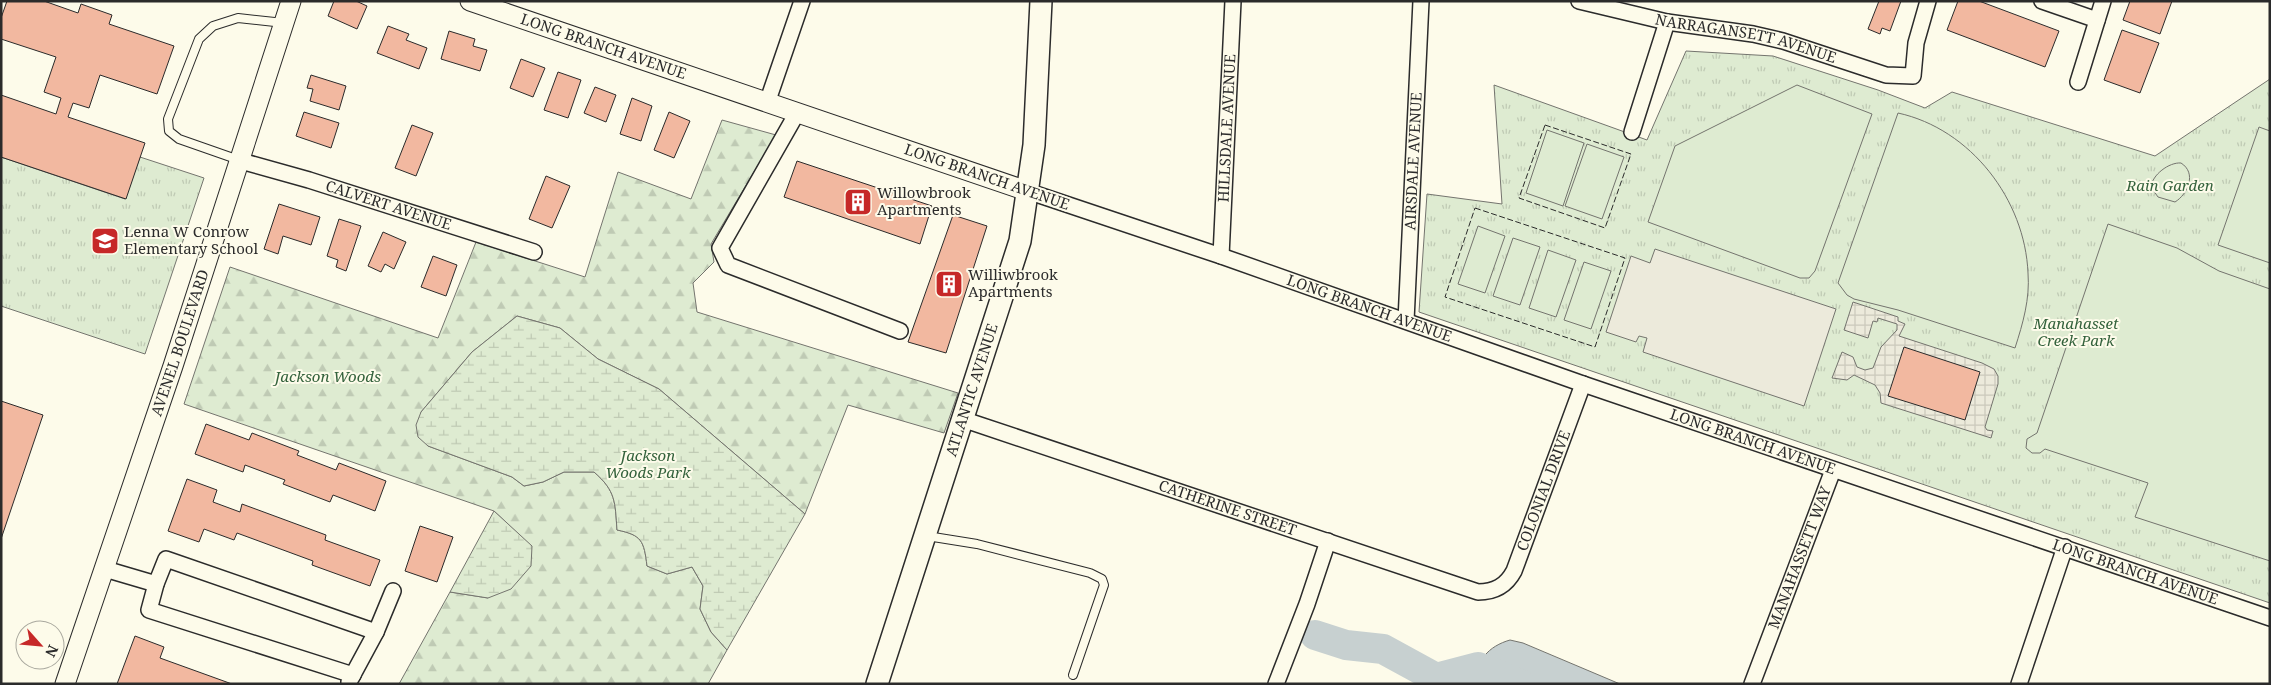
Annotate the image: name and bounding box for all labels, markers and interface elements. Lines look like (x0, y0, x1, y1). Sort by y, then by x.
street label: LONG BRANCH AVENUE (518, 8, 689, 83)
street label: NARRAGANSETT AVENUE (1653, 9, 1839, 67)
street label: HILLSDALE AVENUE (1213, 53, 1239, 203)
street label: AIRSDALE AVENUE (1399, 92, 1426, 231)
street label: LONG BRANCH AVENUE (902, 138, 1073, 214)
street label: CALVERT AVENUE (323, 175, 454, 234)
park label: Rain Garden (2125, 175, 2214, 195)
place label: Willowbrook Apartments (877, 182, 971, 219)
building icon: Willowbrook Apartments (843, 187, 873, 217)
place label: Lenna W Conrow Elementary School (124, 221, 258, 258)
school or university icon: Lenna W Conrow Elementary School (90, 226, 120, 256)
place label: Williwbrook Apartments (968, 264, 1058, 301)
street label: AVENEL BOULEVARD (146, 267, 213, 419)
building icon: Williwbrook Apartments (934, 269, 964, 299)
street label: LONG BRANCH AVENUE (1284, 269, 1455, 346)
park label: Manahasset Creek Park (2033, 313, 2119, 350)
street label: ATLANTIC AVENUE (940, 321, 1002, 459)
park label: Jackson Woods (272, 366, 381, 386)
street label: LONG BRANCH AVENUE (1668, 403, 1839, 478)
street label: COLONIAL DRIVE (1511, 427, 1574, 554)
park label: Jackson Woods Park (605, 445, 691, 482)
street label: CATHERINE STREET (1156, 475, 1299, 539)
street label: MANAHASSETT WAY (1763, 483, 1835, 631)
street label: LONG BRANCH AVENUE (2050, 534, 2221, 609)
north arrow (15, 620, 65, 670)
text: N (41, 642, 63, 660)

